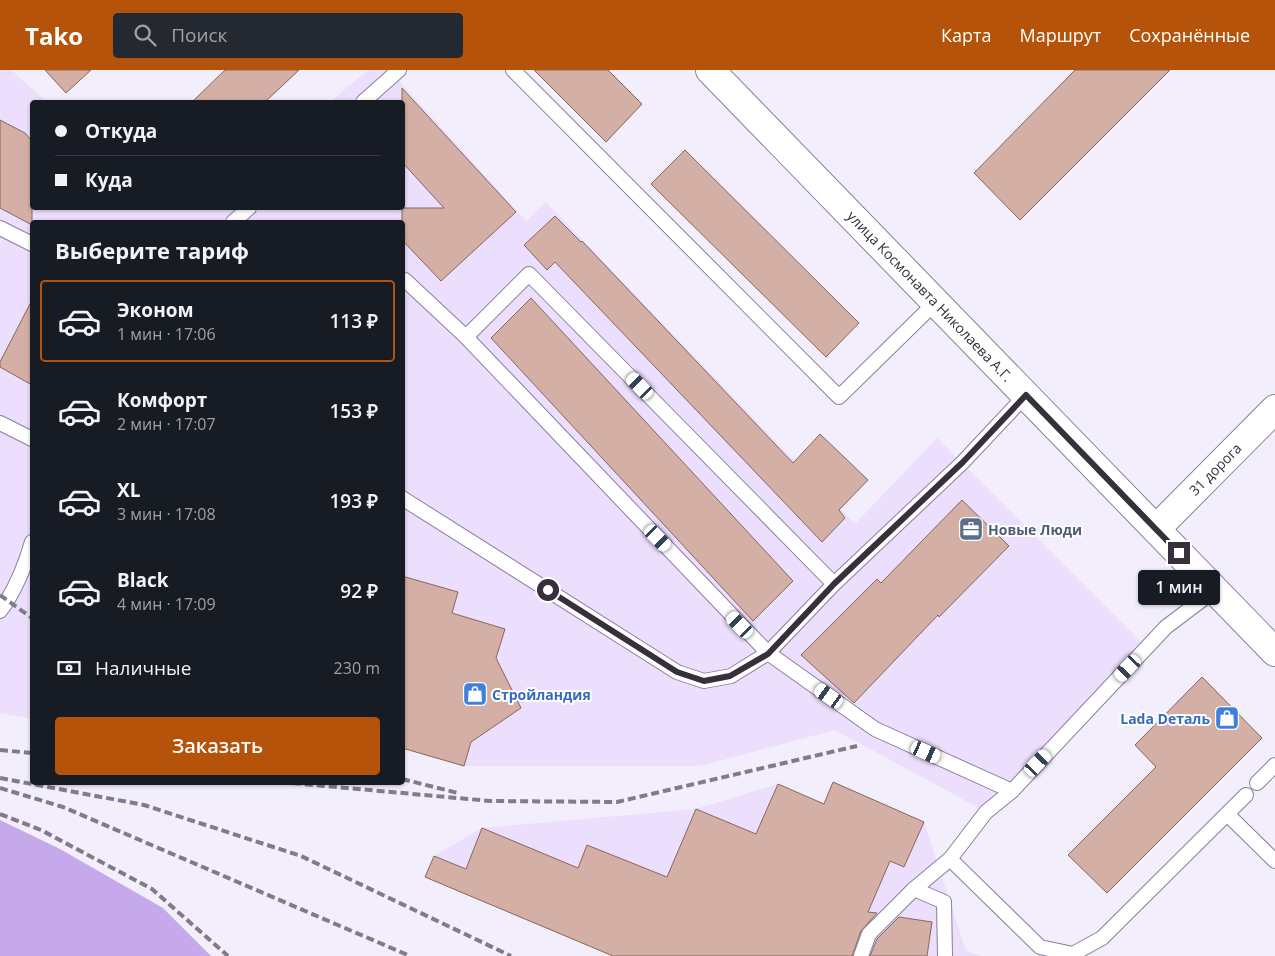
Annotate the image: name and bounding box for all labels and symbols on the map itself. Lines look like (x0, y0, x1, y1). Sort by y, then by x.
street label: улица Космонавта Николаева А.Г. (843, 206, 1017, 386)
car (624, 370, 655, 402)
street label: 31 дорога (1185, 439, 1245, 499)
office icon: Новые Люди (958, 516, 984, 542)
place label: Новые Люди (988, 520, 1082, 539)
car (642, 522, 673, 554)
route end (1168, 542, 1190, 564)
callout: 1 мин (1138, 570, 1220, 606)
route start (537, 579, 559, 601)
car (724, 609, 755, 641)
car (1112, 652, 1143, 684)
shop icon: Стройландия (462, 681, 488, 707)
car (812, 681, 845, 711)
place label: Стройландия (492, 685, 591, 704)
shop icon: Lada Dеталь (1214, 705, 1240, 731)
place label: Lada Dеталь (1120, 709, 1210, 728)
car (909, 739, 942, 765)
car (1022, 747, 1053, 779)

